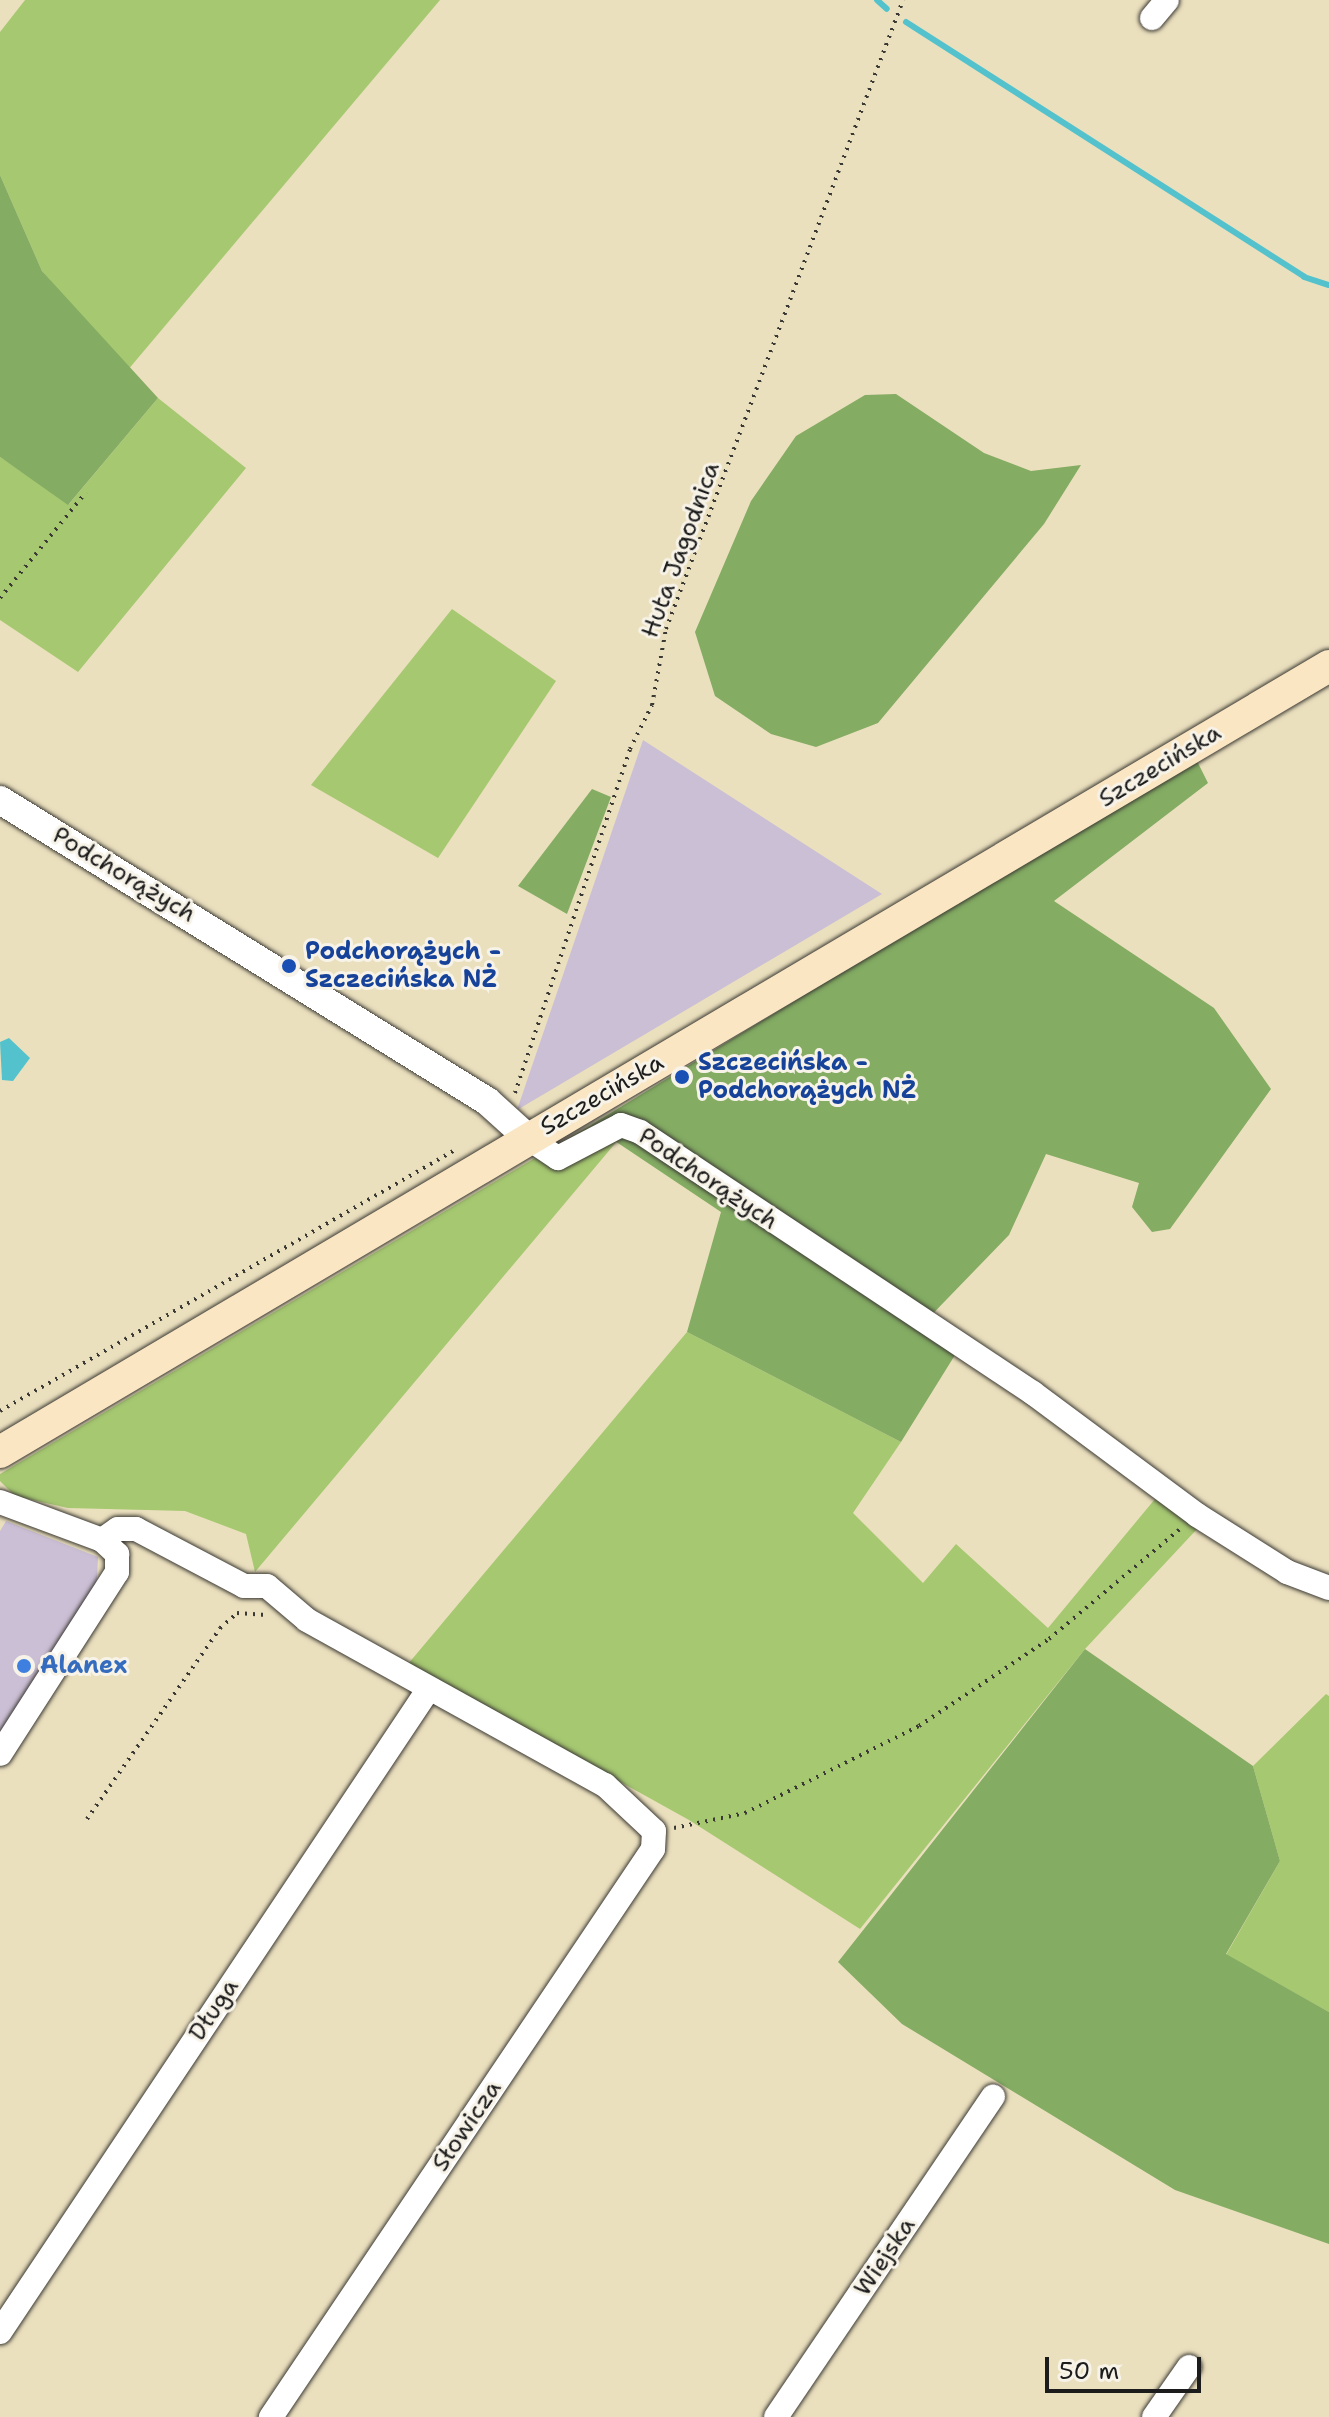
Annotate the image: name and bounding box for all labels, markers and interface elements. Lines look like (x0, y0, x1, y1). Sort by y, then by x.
street label: Huta Jagodnica (636, 458, 726, 642)
street label: Szczecińska (1094, 718, 1226, 814)
street label: Podchorążych (47, 821, 201, 929)
place label: Podchorążych - Szczecińska NŻ (305, 938, 501, 994)
marker: Podchorążych - Szczecińska NŻ (280, 957, 298, 975)
street label: Szczecińska (535, 1048, 669, 1142)
place label: Szczecińska - Podchorążych NŻ (698, 1049, 916, 1105)
marker: Szczecińska - Podchorążych NŻ (673, 1068, 691, 1086)
street label: Podchorążych (633, 1122, 783, 1236)
place label: Alanex (40, 1652, 127, 1680)
marker: Alanex (15, 1657, 33, 1675)
street label: Długa (183, 1974, 245, 2046)
street label: Słowicza (426, 2075, 508, 2177)
street label: Wiejska (848, 2212, 922, 2302)
scale bar (1049, 2341, 1205, 2391)
text: 50 m (1059, 2355, 1119, 2387)

